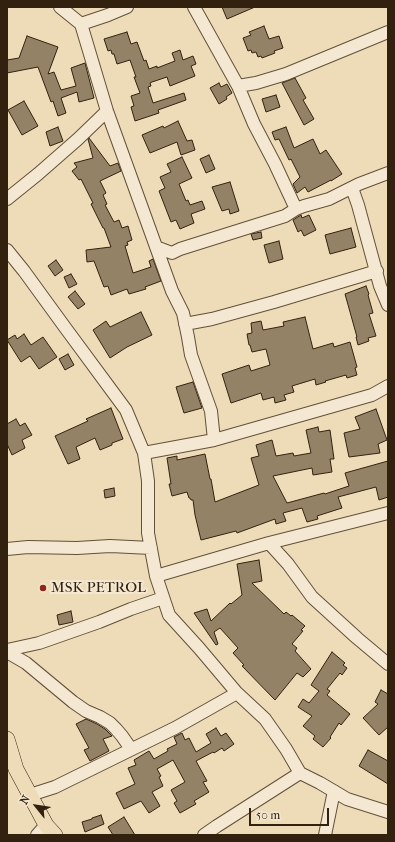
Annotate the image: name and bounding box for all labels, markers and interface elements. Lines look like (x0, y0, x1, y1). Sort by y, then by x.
place label: MSK PETROL (51, 579, 146, 597)
marker: MSK PETROL (38, 583, 48, 593)
north arrow (16, 786, 56, 826)
text: N (17, 793, 33, 807)
scale bar (251, 800, 331, 826)
text: 50 m (256, 808, 280, 822)

